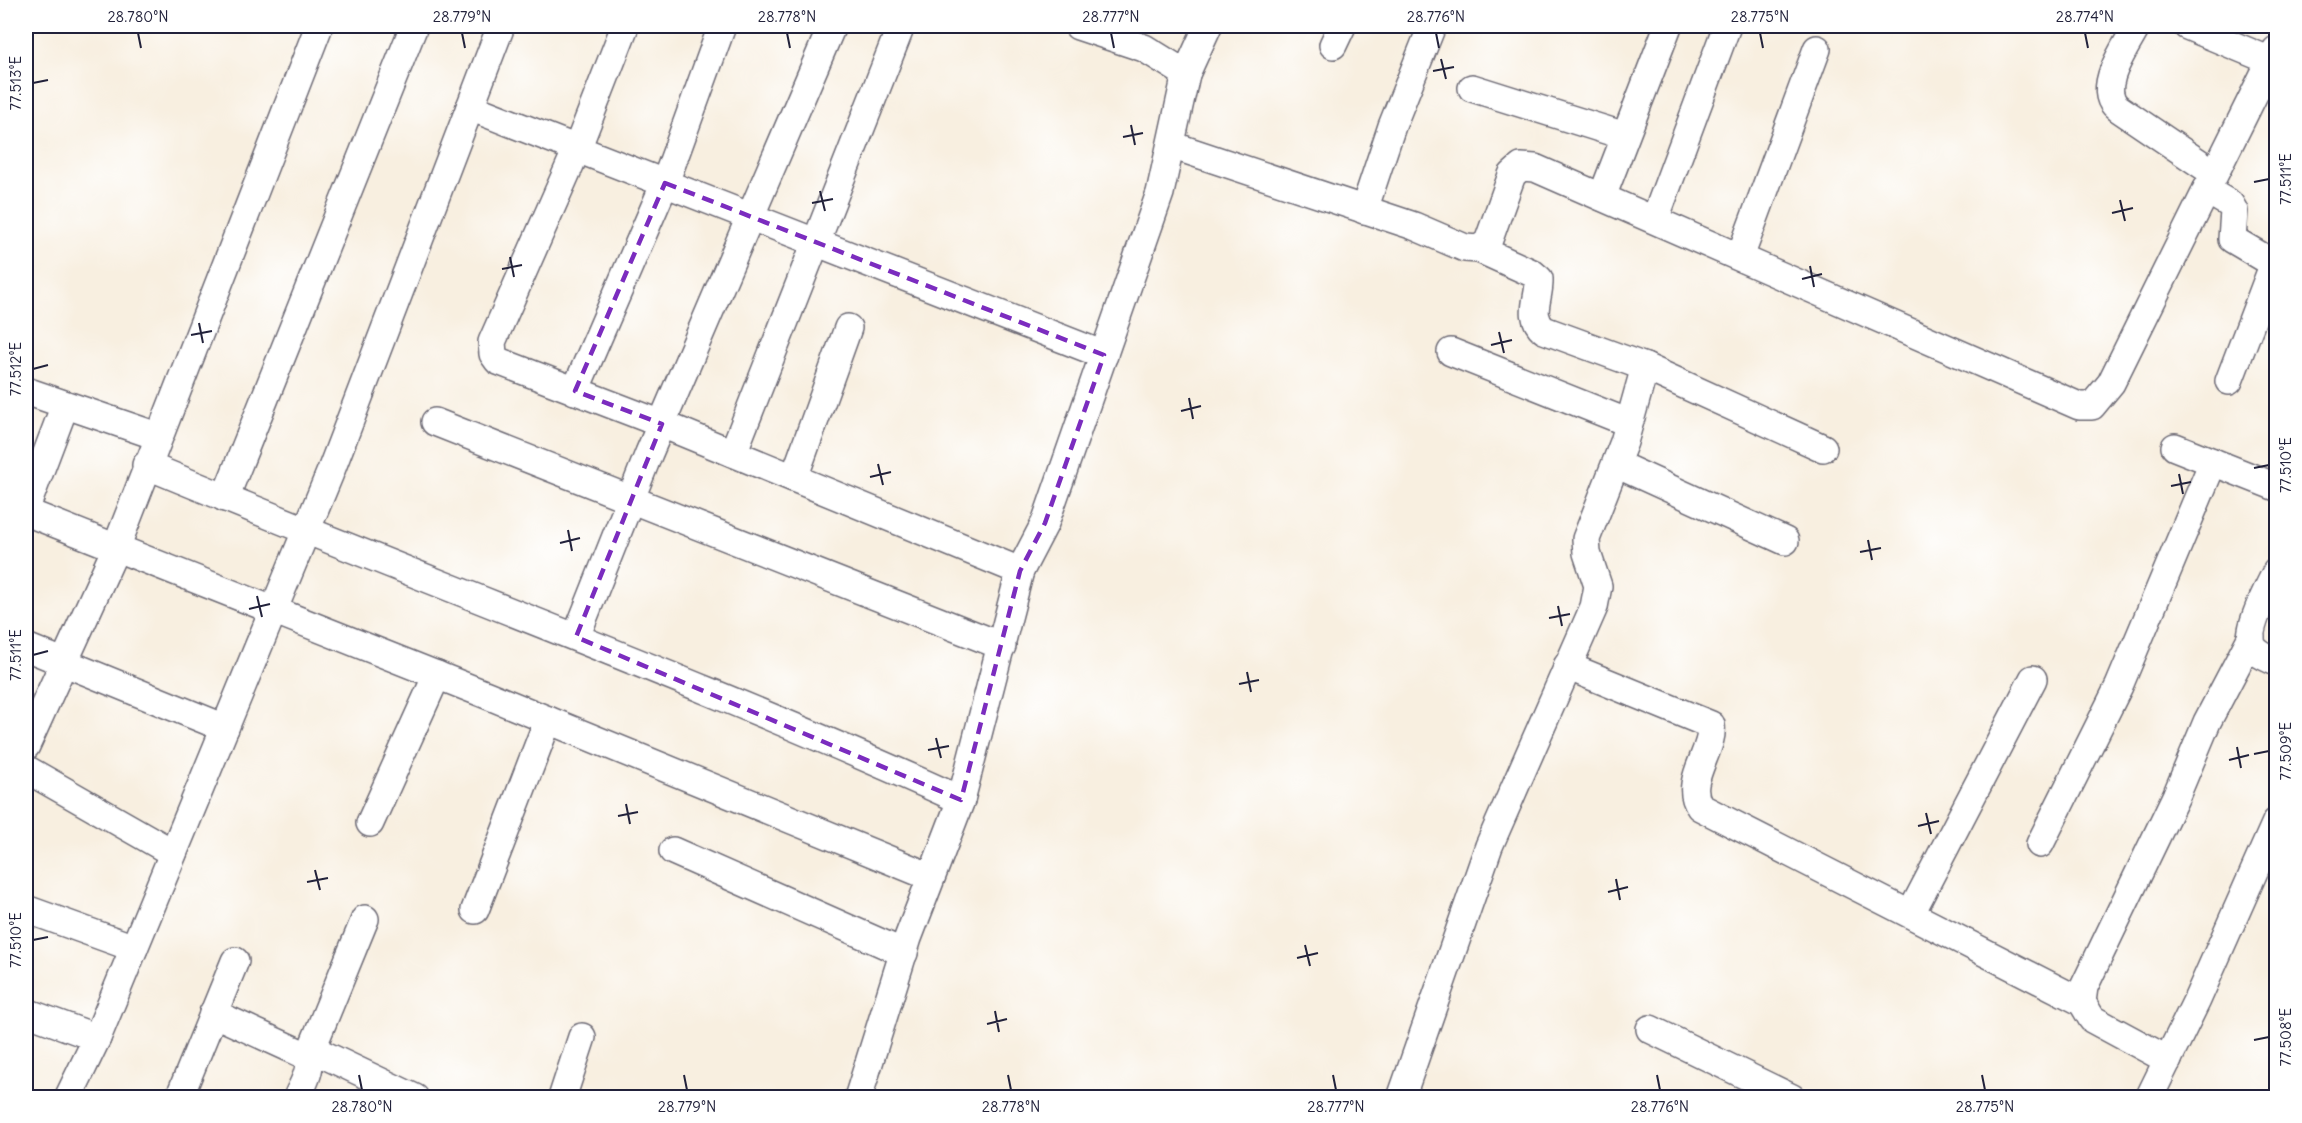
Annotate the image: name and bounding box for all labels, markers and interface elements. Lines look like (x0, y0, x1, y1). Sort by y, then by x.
text: 28.780°N (107, 7, 169, 26)
text: 28.779°N (433, 7, 491, 26)
text: 28.778°N (758, 7, 816, 26)
text: 28.777°N (1082, 7, 1140, 26)
text: 28.776°N (1407, 7, 1465, 26)
text: 28.775°N (1731, 7, 1789, 26)
text: 28.774°N (2056, 7, 2114, 26)
text: 77.513°E (6, 55, 25, 110)
text: 77.511°E (2276, 153, 2295, 205)
text: 77.512°E (6, 342, 25, 396)
text: 77.510°E (2276, 437, 2295, 493)
text: 77.511°E (6, 629, 25, 681)
text: 77.509°E (2276, 721, 2295, 780)
text: 77.510°E (6, 912, 25, 968)
text: 77.508°E (2276, 1007, 2295, 1066)
text: 28.780°N (331, 1097, 393, 1116)
text: 28.779°N (658, 1097, 716, 1116)
text: 28.778°N (982, 1097, 1040, 1116)
text: 28.777°N (1307, 1097, 1365, 1116)
text: 28.776°N (1631, 1097, 1689, 1116)
text: 28.775°N (1956, 1097, 2014, 1116)

